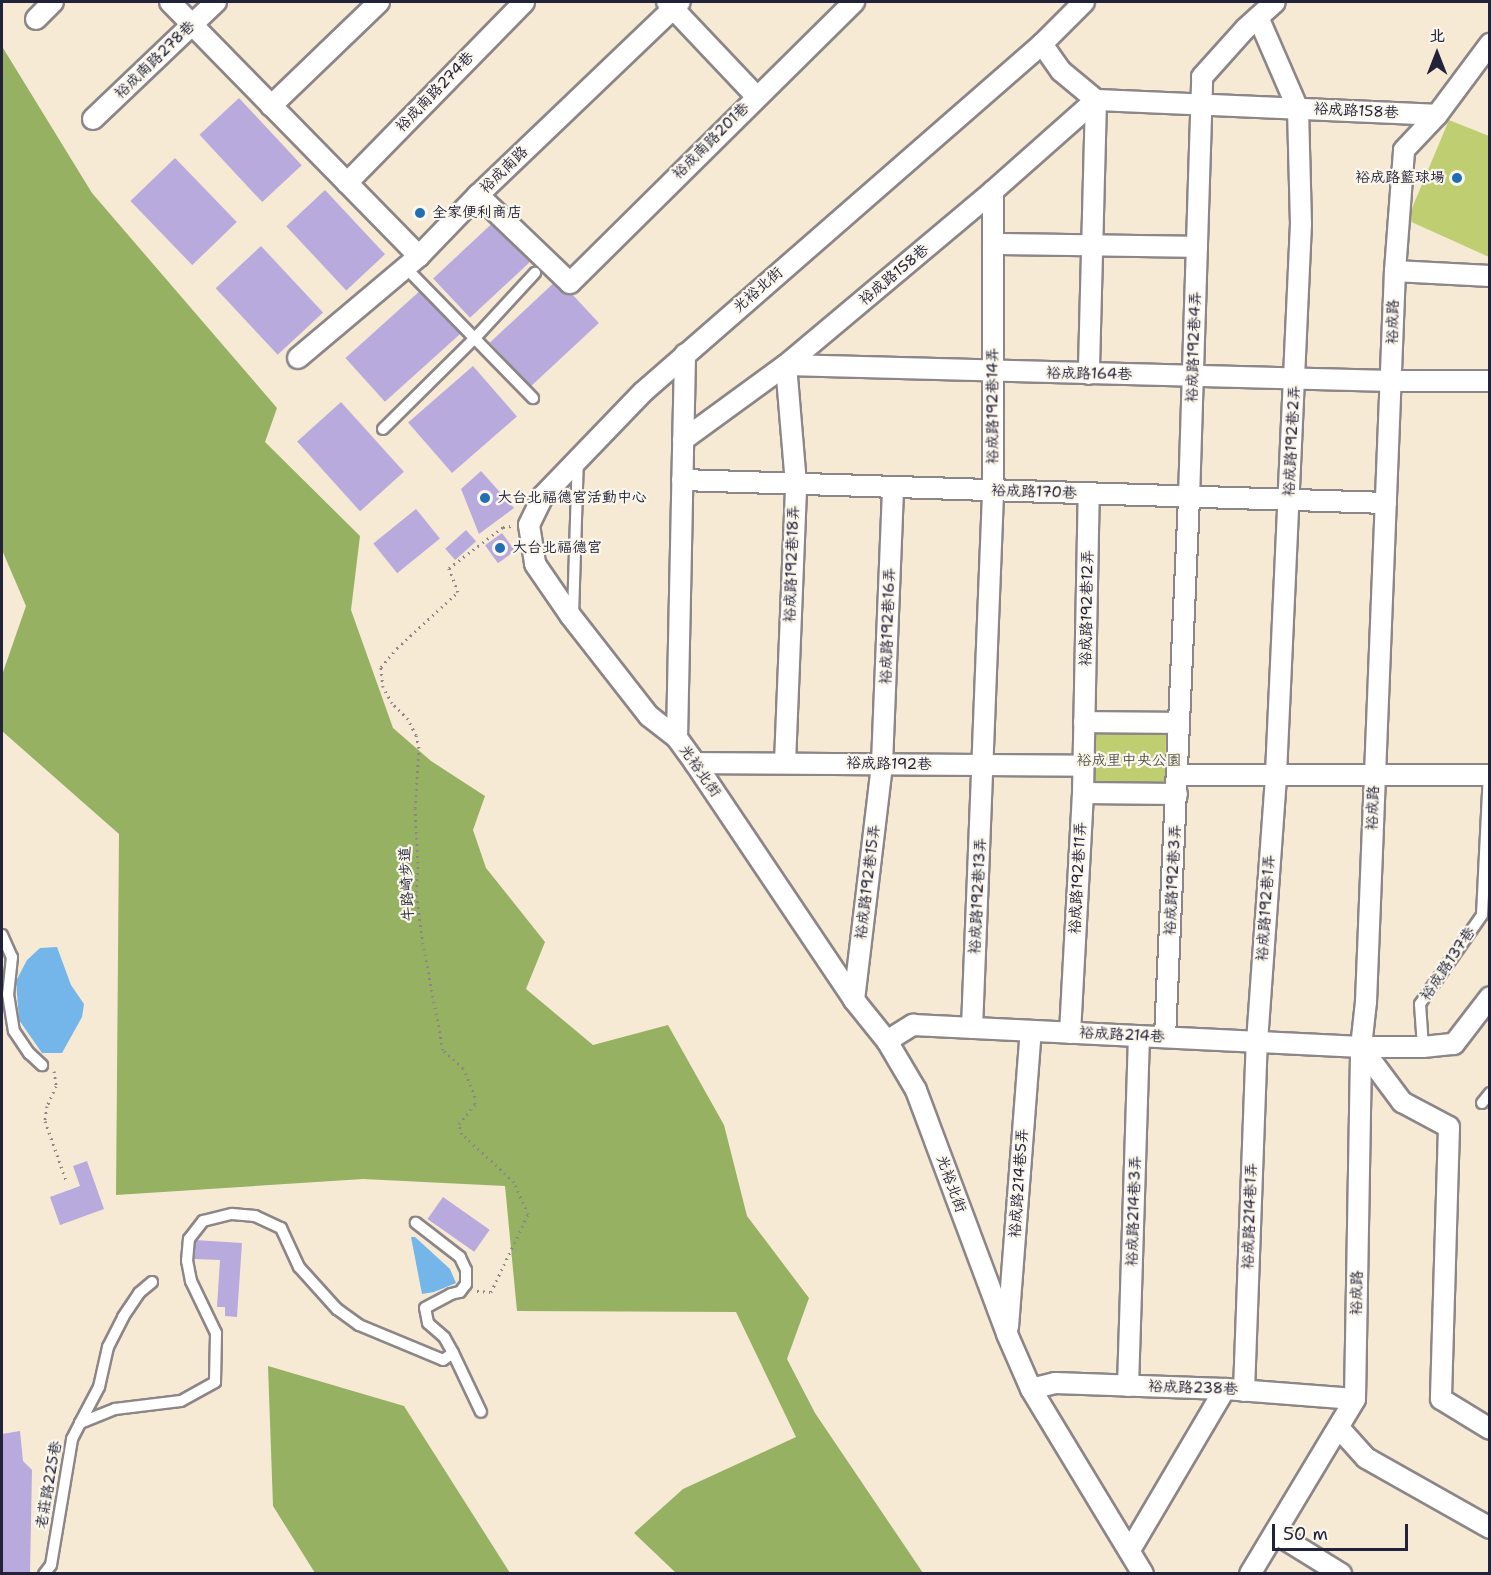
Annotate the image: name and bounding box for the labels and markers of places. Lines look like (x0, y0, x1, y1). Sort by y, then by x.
place label: 裕成路籃球場 (1355, 169, 1445, 187)
marker: 裕成路籃球場 (1450, 171, 1464, 185)
place label: 全家便利商店 (432, 204, 522, 222)
marker: 全家便利商店 (413, 206, 427, 220)
place label: 大台北福德宮活動中心 (497, 489, 647, 507)
marker: 大台北福德宮活動中心 (478, 491, 492, 505)
place label: 大台北福德宮 (512, 539, 602, 557)
marker: 大台北福德宮 (493, 541, 507, 555)

